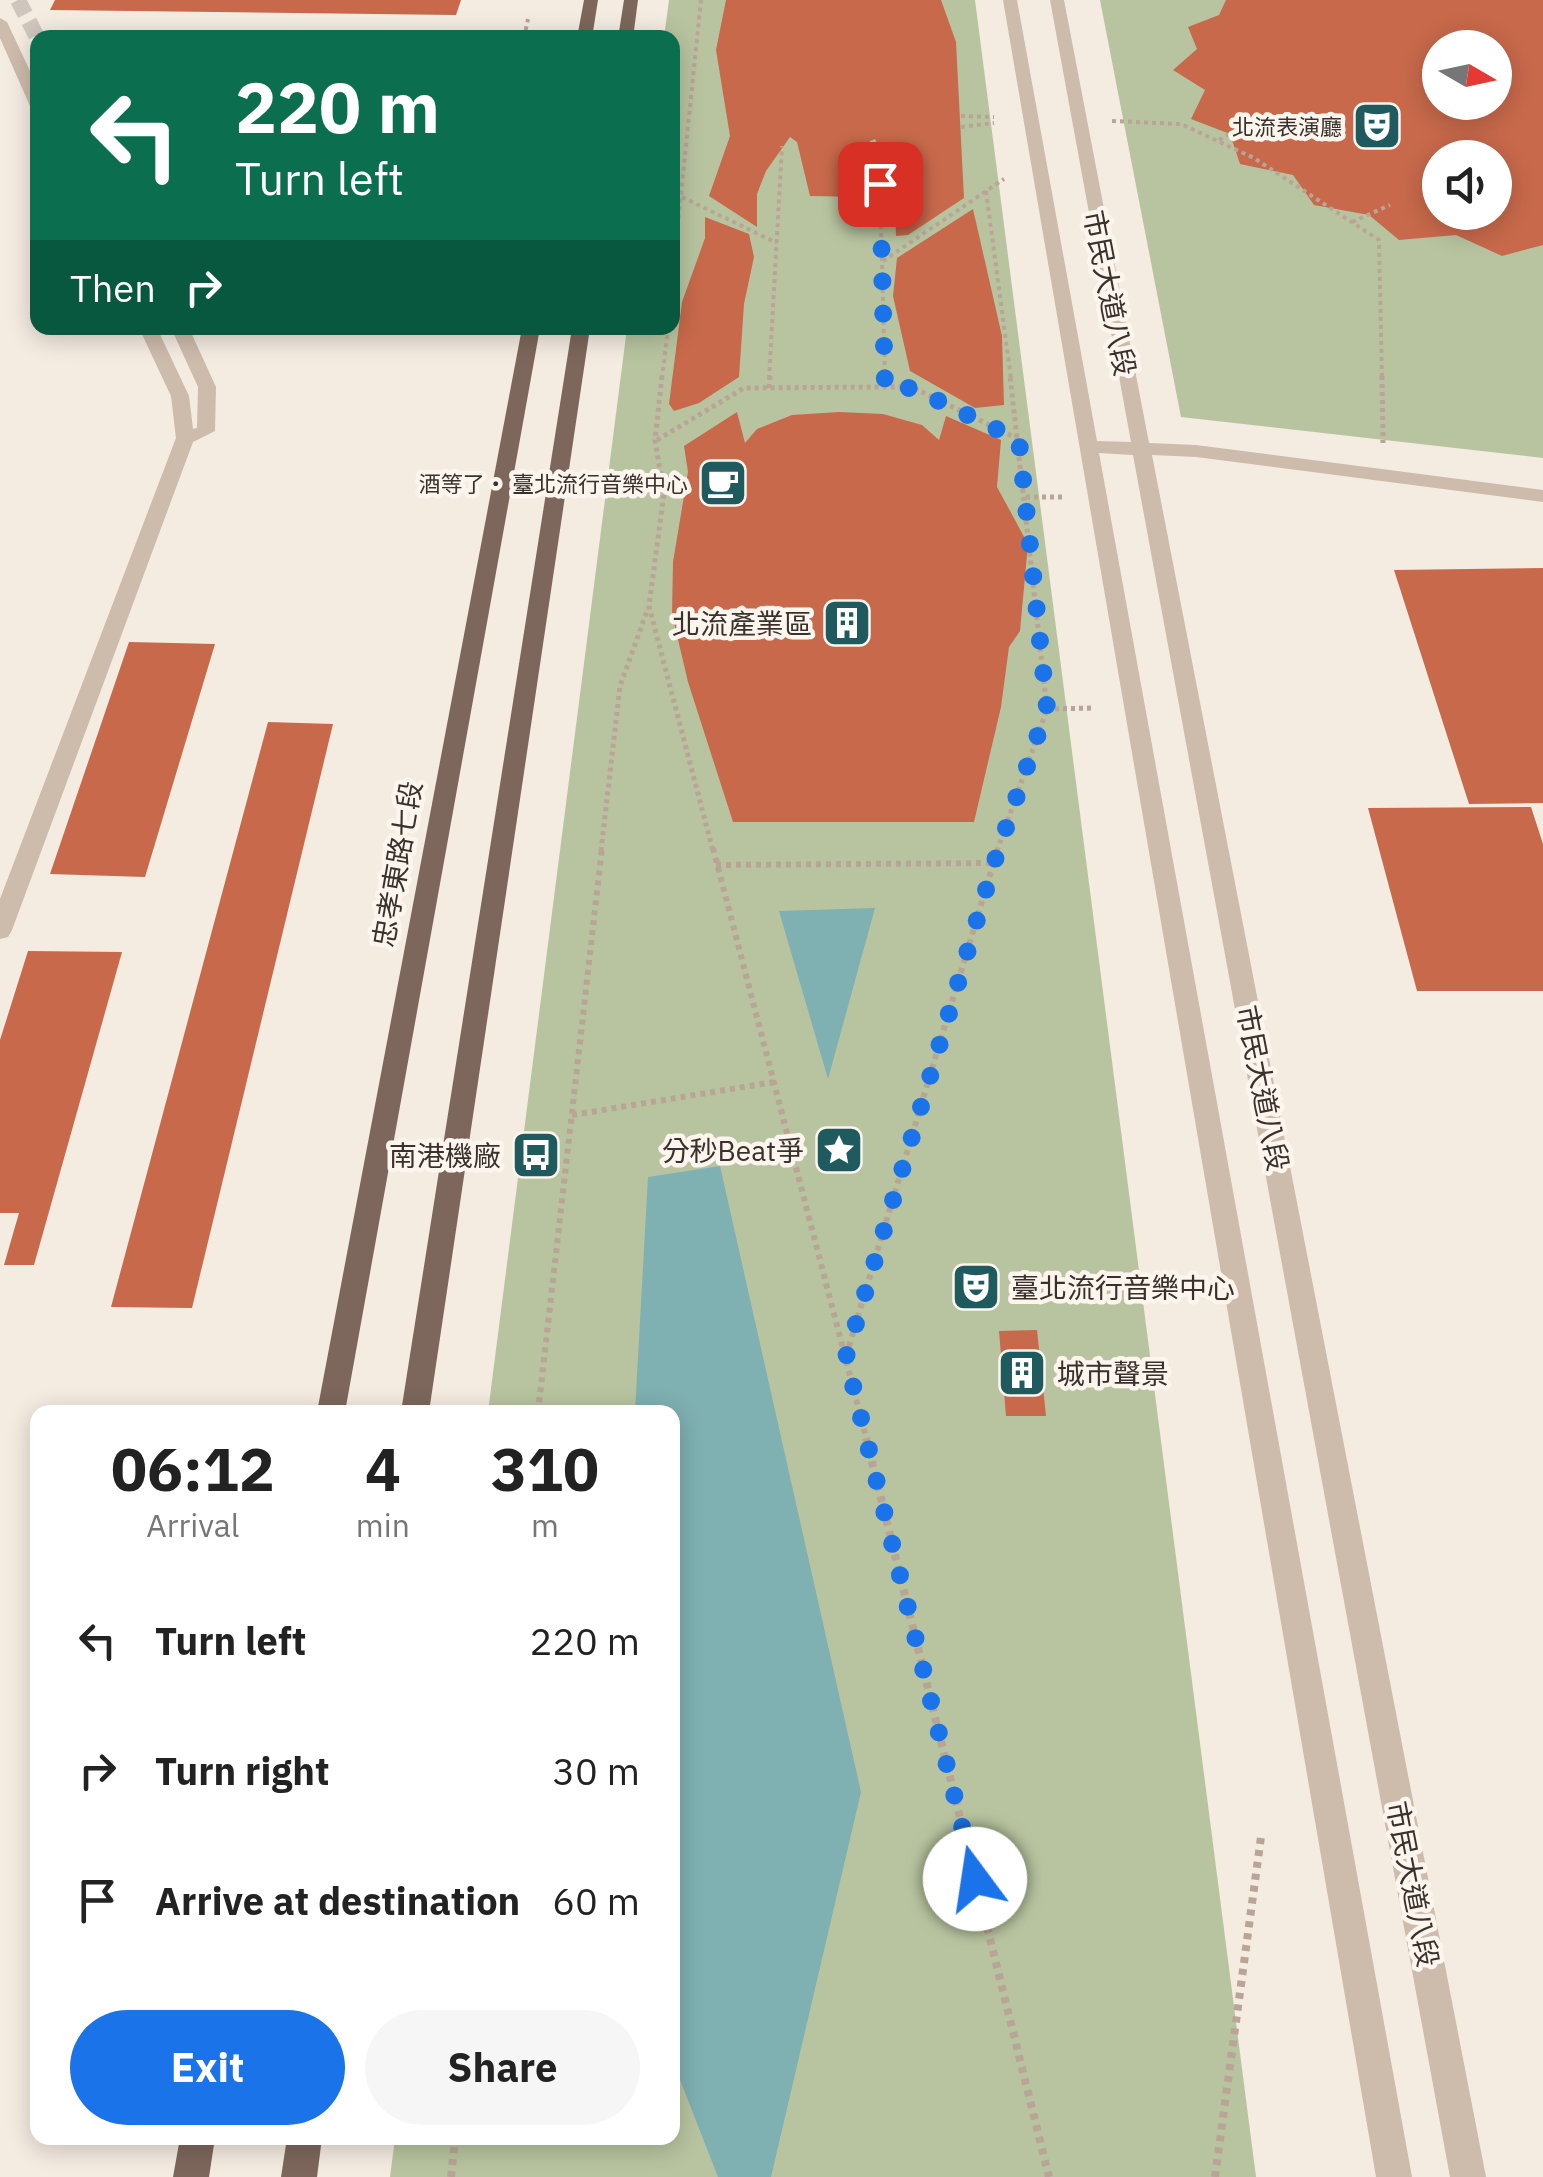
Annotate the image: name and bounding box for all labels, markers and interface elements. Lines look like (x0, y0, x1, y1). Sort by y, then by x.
north arrow (1422, 30, 1512, 120)
map controls (1422, 30, 1512, 230)
text: 220 m (235, 61, 440, 152)
icon: left (70, 70, 200, 200)
theatre icon: 北流表演廳 (1351, 100, 1403, 152)
place label: 北流表演廳 (1232, 112, 1342, 141)
button: sound (1422, 140, 1512, 230)
pin (838, 142, 923, 227)
text: Turn left (235, 149, 404, 207)
icon: arrive (853, 157, 908, 212)
street label: 市民大道八段 (1076, 207, 1144, 379)
icon: right (176, 260, 231, 315)
text: Then (70, 263, 156, 312)
cafe icon: 酒等了・ 臺北流行音樂中心 (697, 457, 749, 509)
place label: 酒等了・ 臺北流行音樂中心 (419, 469, 688, 498)
building icon: 北流產業區 (821, 597, 873, 649)
place label: 北流產業區 (672, 605, 812, 642)
street label: 忠孝東路七段 (364, 778, 430, 950)
street label: 市民大道八段 (1229, 1002, 1297, 1174)
place icon: 分秒Beat爭 (813, 1124, 865, 1176)
bus stop icon: 南港機廠 (510, 1129, 562, 1181)
place label: 分秒Beat爭 (662, 1132, 804, 1169)
place label: 南港機廠 (389, 1137, 501, 1174)
theatre icon: 臺北流行音樂中心 (950, 1261, 1002, 1313)
place label: 臺北流行音樂中心 (1011, 1269, 1235, 1306)
building icon: 城市聲景 (996, 1347, 1048, 1399)
place label: 城市聲景 (1057, 1355, 1169, 1392)
text: 06:12 (111, 1429, 275, 1508)
text: 4 (365, 1429, 401, 1508)
text: 310 (491, 1429, 599, 1508)
text: Arrival (146, 1504, 240, 1546)
text: min (356, 1504, 410, 1546)
text: m (531, 1504, 559, 1546)
icon: left (70, 1613, 125, 1668)
text: Turn left (155, 1616, 306, 1665)
text: 220 m (529, 1616, 640, 1665)
icon: right (70, 1743, 125, 1798)
text: Turn right (155, 1746, 330, 1795)
text: 30 m (552, 1746, 640, 1795)
street label: 市民大道八段 (1379, 1798, 1447, 1970)
position arrow (923, 1827, 1027, 1931)
icon: arrive (70, 1873, 125, 1928)
text: Arrive at destination (155, 1876, 520, 1925)
text: 60 m (552, 1876, 640, 1925)
button: Exit (70, 2010, 345, 2125)
button: Share (365, 2010, 640, 2125)

